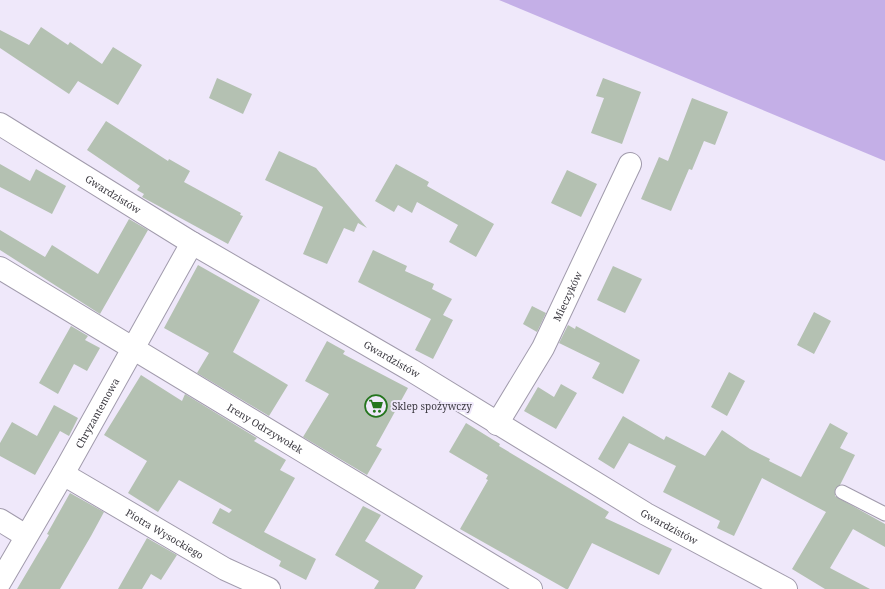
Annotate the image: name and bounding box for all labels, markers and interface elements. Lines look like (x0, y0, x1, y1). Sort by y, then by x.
street label: Gwardzistów (83, 172, 144, 217)
street label: Mieczyków (550, 269, 585, 324)
street label: Gwardzistów (361, 337, 423, 381)
street label: Chryzantemowa (72, 375, 123, 451)
supermarket icon: Sklep spożywczy (363, 393, 389, 419)
place label: Sklep spożywczy (392, 399, 472, 413)
street label: Ireny Odrzywołek (225, 400, 306, 457)
street label: Piotra Wysockiego (123, 505, 207, 562)
street label: Gwardzistów (638, 505, 701, 548)

